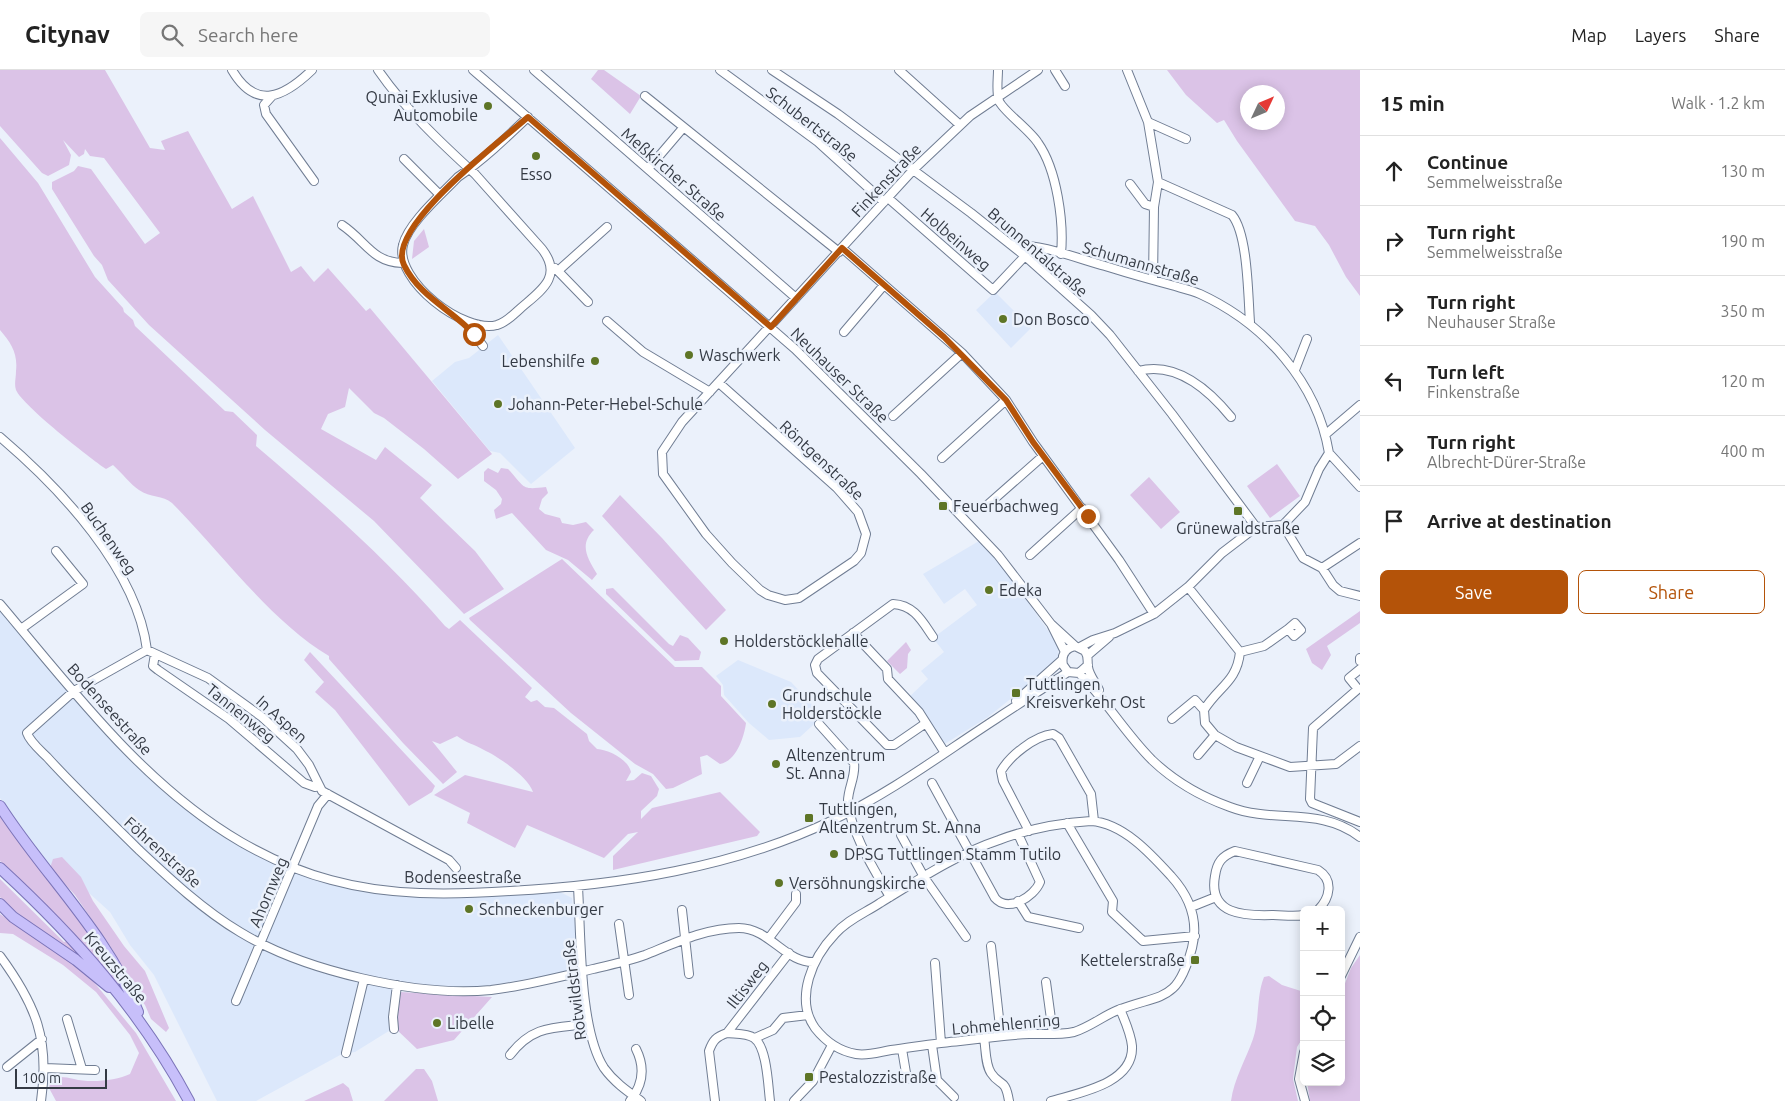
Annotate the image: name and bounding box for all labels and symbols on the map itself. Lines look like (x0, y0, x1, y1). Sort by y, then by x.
street label: Schubertstraße (763, 83, 861, 165)
north arrow (1240, 85, 1285, 130)
place label: Qunai Exklusive Automobile (366, 88, 478, 124)
marker: Qunai Exklusive Automobile (482, 100, 494, 112)
street label: Meßkircher Straße (618, 124, 730, 224)
street label: Finkenstraße (848, 140, 924, 220)
marker: Esso (530, 150, 542, 162)
place label: Esso (520, 165, 552, 183)
street label: Holbeinweg (918, 204, 994, 274)
street label: Brunnentalstraße (984, 204, 1092, 300)
street label: Schumannstraße (1081, 238, 1201, 288)
place label: Don Bosco (1013, 310, 1090, 328)
marker: Don Bosco (997, 313, 1009, 325)
route start (463, 323, 486, 346)
street label: Neuhauser Straße (787, 324, 893, 426)
place label: Waschwerk (699, 346, 781, 364)
marker: Waschwerk (683, 349, 695, 361)
place label: Lebenshilfe (502, 352, 585, 370)
marker: Lebenshilfe (589, 355, 601, 367)
place label: Johann-Peter-Hebel-Schule (508, 395, 703, 413)
marker: Johann-Peter-Hebel-Schule (492, 398, 504, 410)
street label: Röntgenstraße (776, 417, 868, 503)
place label: Feuerbachweg (953, 497, 1059, 515)
street label: Buchenweg (77, 498, 141, 578)
marker: Feuerbachweg (937, 500, 949, 512)
route end (1077, 505, 1100, 528)
marker: Grünewaldstraße (1232, 505, 1244, 517)
place label: Grünewaldstraße (1176, 519, 1300, 537)
place label: Edeka (999, 581, 1042, 599)
marker: Edeka (983, 584, 995, 596)
place label: Holderstöcklehalle (734, 632, 869, 650)
marker: Holderstöcklehalle (718, 635, 730, 647)
street label: Bodenseestraße (64, 659, 156, 759)
place label: Tuttlingen Kreisverkehr Ost (1026, 675, 1146, 711)
street label: Tannenweg (203, 680, 279, 746)
place label: Grundschule Holderstöckle (782, 686, 882, 722)
marker: Tuttlingen Kreisverkehr Ost (1010, 687, 1022, 699)
street label: In Aspen (253, 692, 311, 746)
marker: Grundschule Holderstöckle (766, 698, 778, 710)
place label: Altenzentrum St. Anna (786, 746, 885, 782)
marker: Altenzentrum St. Anna (770, 758, 782, 770)
place label: Tuttlingen, Altenzentrum St. Anna (819, 800, 981, 836)
marker: Tuttlingen, Altenzentrum St. Anna (803, 812, 815, 824)
street label: Föhrenstraße (121, 813, 205, 891)
place label: DPSG Tuttlingen Stamm Tutilo (844, 845, 1061, 863)
marker: DPSG Tuttlingen Stamm Tutilo (828, 848, 840, 860)
street label: Ahornweg (245, 854, 291, 930)
street label: Bodenseestraße (404, 868, 522, 886)
place label: Versöhnungskirche (789, 874, 926, 892)
marker: Versöhnungskirche (773, 877, 785, 889)
place label: Schneckenburger (479, 900, 604, 918)
marker: Schneckenburger (463, 903, 475, 915)
street label: Kreuzstraße (81, 928, 151, 1006)
street label: Rotwildstraße (559, 939, 589, 1041)
place label: Kettelerstraße (1080, 951, 1185, 969)
marker: Kettelerstraße (1189, 954, 1201, 966)
street label: Iltisweg (723, 956, 771, 1012)
street label: Lohmehlenring (951, 1010, 1061, 1038)
place label: Libelle (447, 1014, 494, 1032)
marker: Libelle (431, 1017, 443, 1029)
scale bar (15, 1066, 108, 1089)
place label: Pestalozzistraße (819, 1068, 937, 1086)
marker: Pestalozzistraße (803, 1071, 815, 1083)

